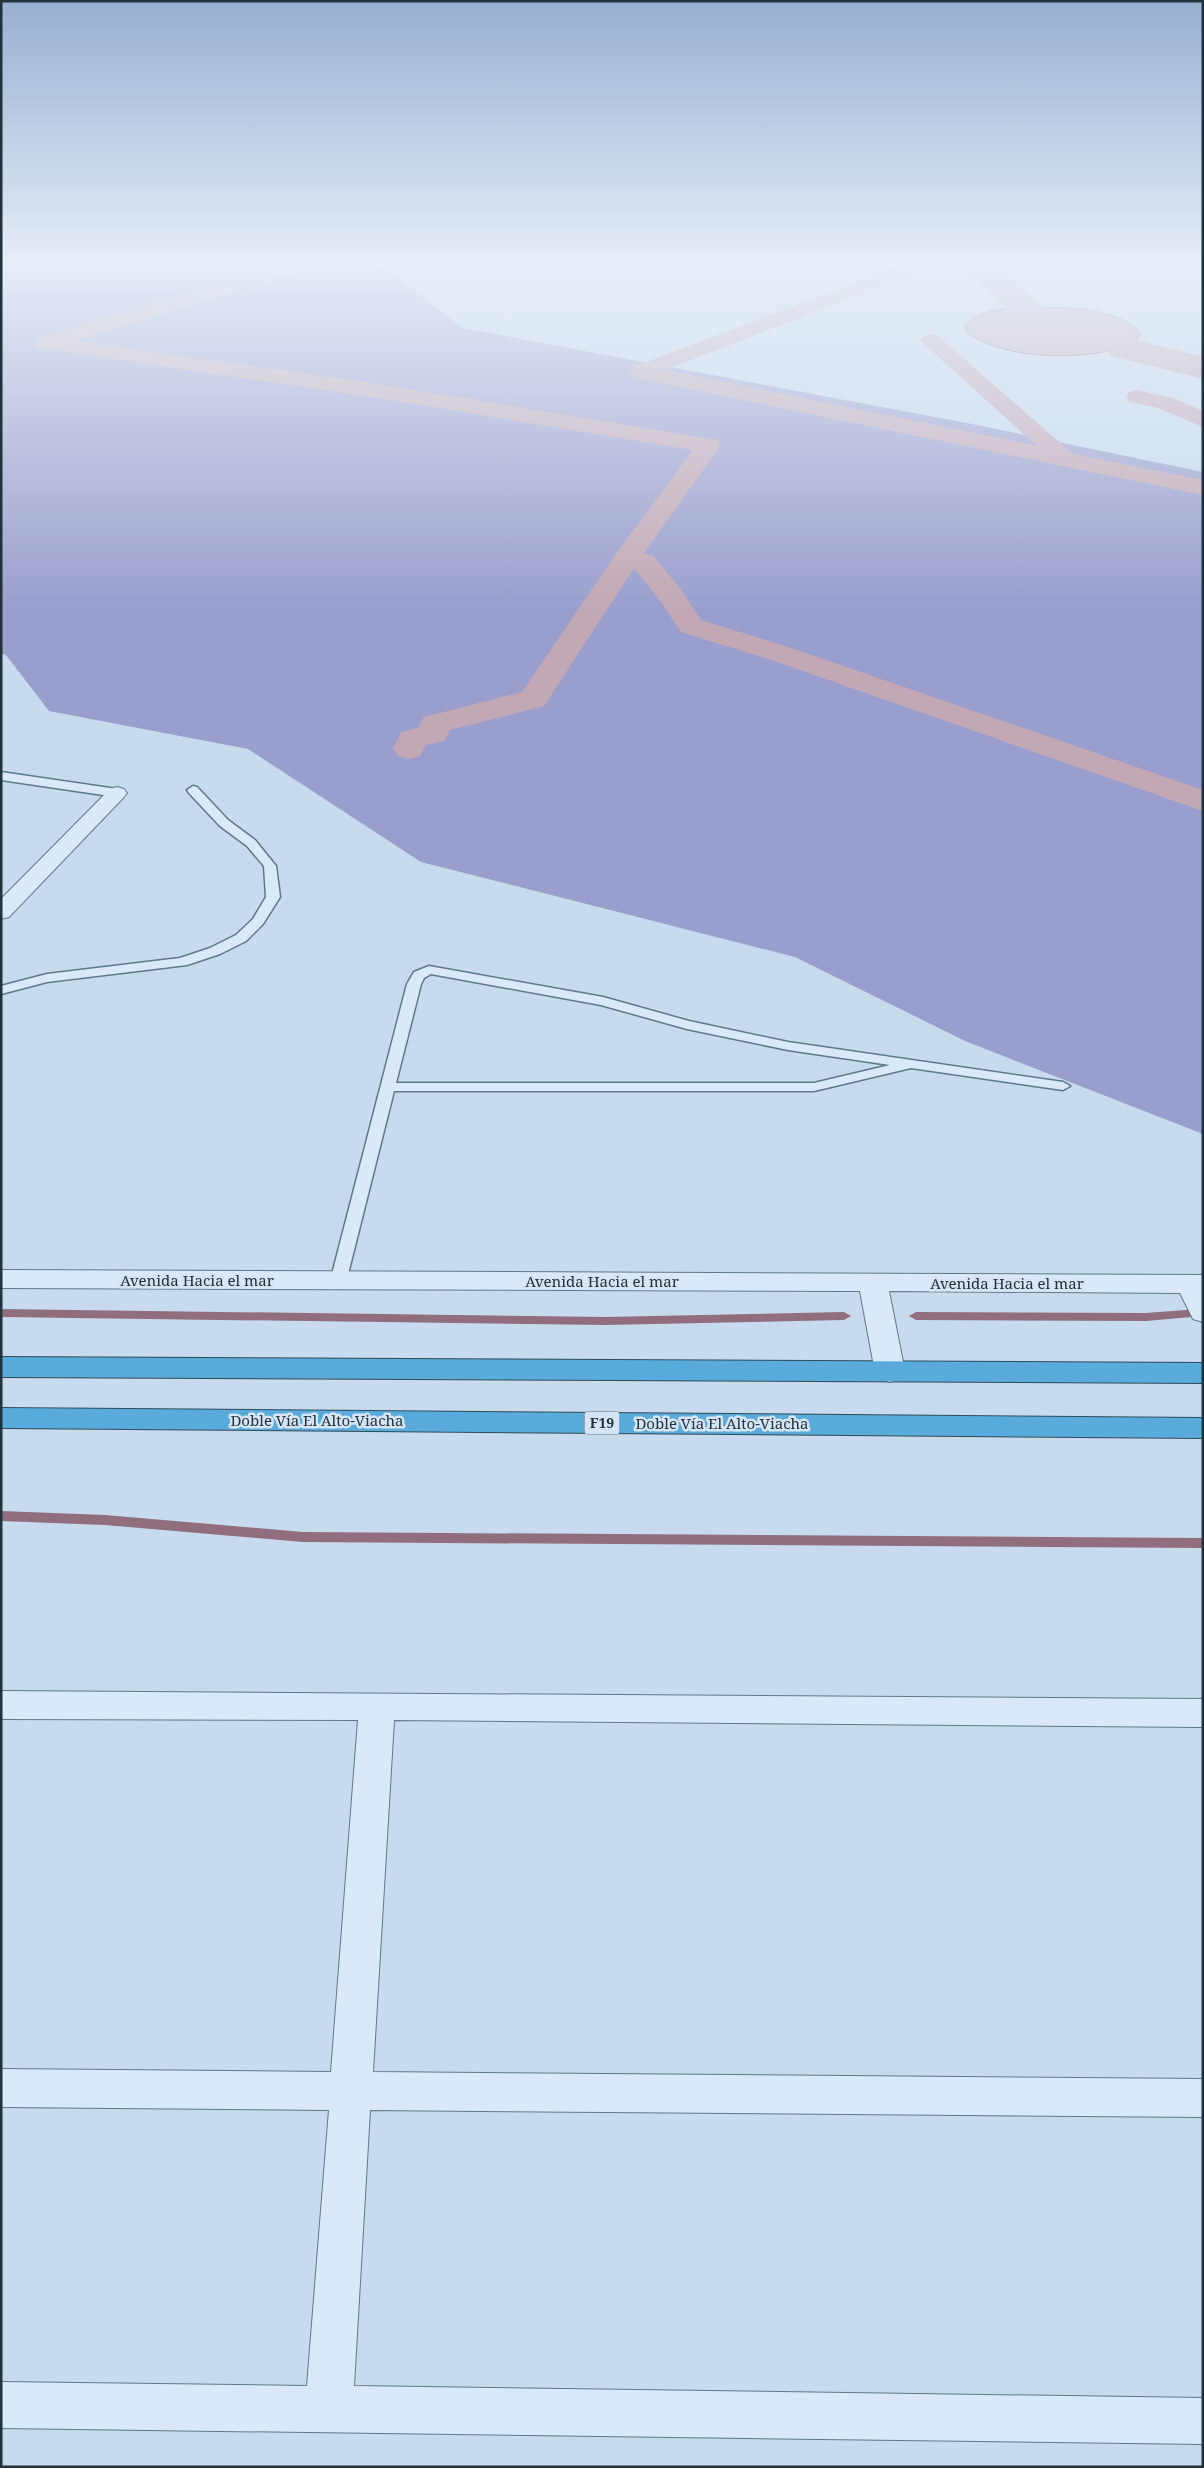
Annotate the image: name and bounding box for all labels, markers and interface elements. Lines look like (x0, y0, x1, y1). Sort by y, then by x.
street label: Avenida Hacia el mar (120, 1270, 274, 1290)
street label: Avenida Hacia el mar (525, 1271, 679, 1291)
street label: Avenida Hacia el mar (930, 1273, 1084, 1293)
street label: Doble Vía El Alto-Viacha (230, 1410, 404, 1430)
road number: F19 (584, 1412, 620, 1435)
street label: Doble Vía El Alto-Viacha (635, 1413, 809, 1433)

